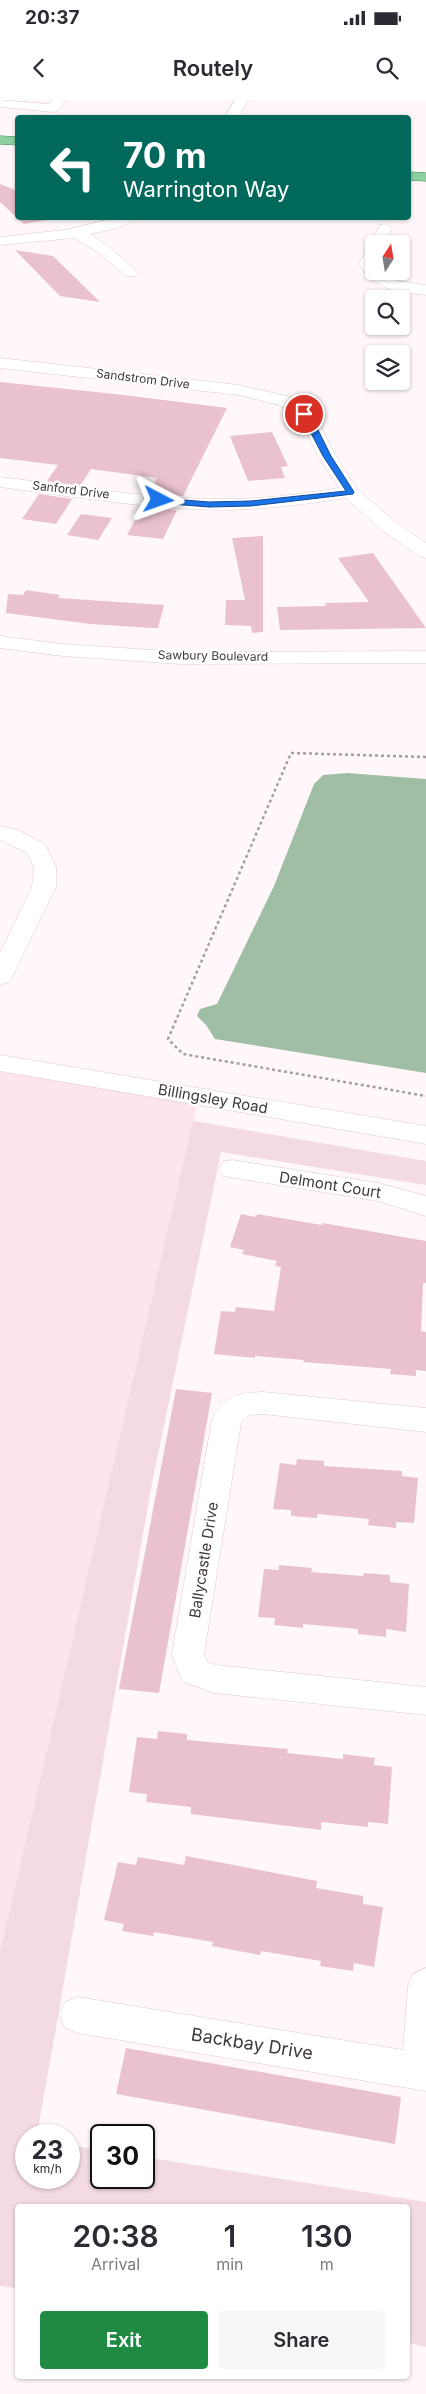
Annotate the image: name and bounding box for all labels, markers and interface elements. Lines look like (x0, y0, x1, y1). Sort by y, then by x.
text: 20:37 (25, 6, 79, 29)
icon: back (25, 54, 53, 82)
icon: search (373, 54, 401, 82)
text: Routely (173, 55, 253, 81)
text: 70 m (123, 134, 207, 176)
icon: left (40, 135, 105, 200)
text: Warrington Way (123, 176, 289, 202)
north arrow (365, 235, 410, 280)
map controls (365, 235, 410, 390)
button: search (365, 290, 410, 335)
button: layers (365, 345, 410, 390)
street label: Sandstrom Drive (95, 365, 191, 392)
pin (283, 393, 325, 435)
icon: arrive (290, 400, 318, 428)
position arrow (132, 473, 184, 525)
street label: Sanford Drive (32, 477, 111, 502)
street label: Sawbury Boulevard (158, 647, 268, 664)
street label: Billingsley Road (157, 1079, 270, 1118)
street label: Delmont Court (278, 1167, 382, 1202)
street label: Ballycastle Drive (185, 1500, 222, 1619)
street label: Backbay Drive (190, 2024, 314, 2063)
speed limit sign: 30 (90, 2124, 155, 2189)
text: 23 (32, 2135, 63, 2165)
text: km/h (33, 2161, 62, 2176)
text: 20:38 (72, 2218, 159, 2254)
text: 1 (224, 2218, 236, 2254)
text: 130 (301, 2218, 353, 2254)
text: Arrival (91, 2254, 140, 2274)
text: min (216, 2254, 244, 2274)
text: m (320, 2254, 334, 2274)
button: Exit (40, 2311, 208, 2369)
button: Share (218, 2311, 385, 2369)

